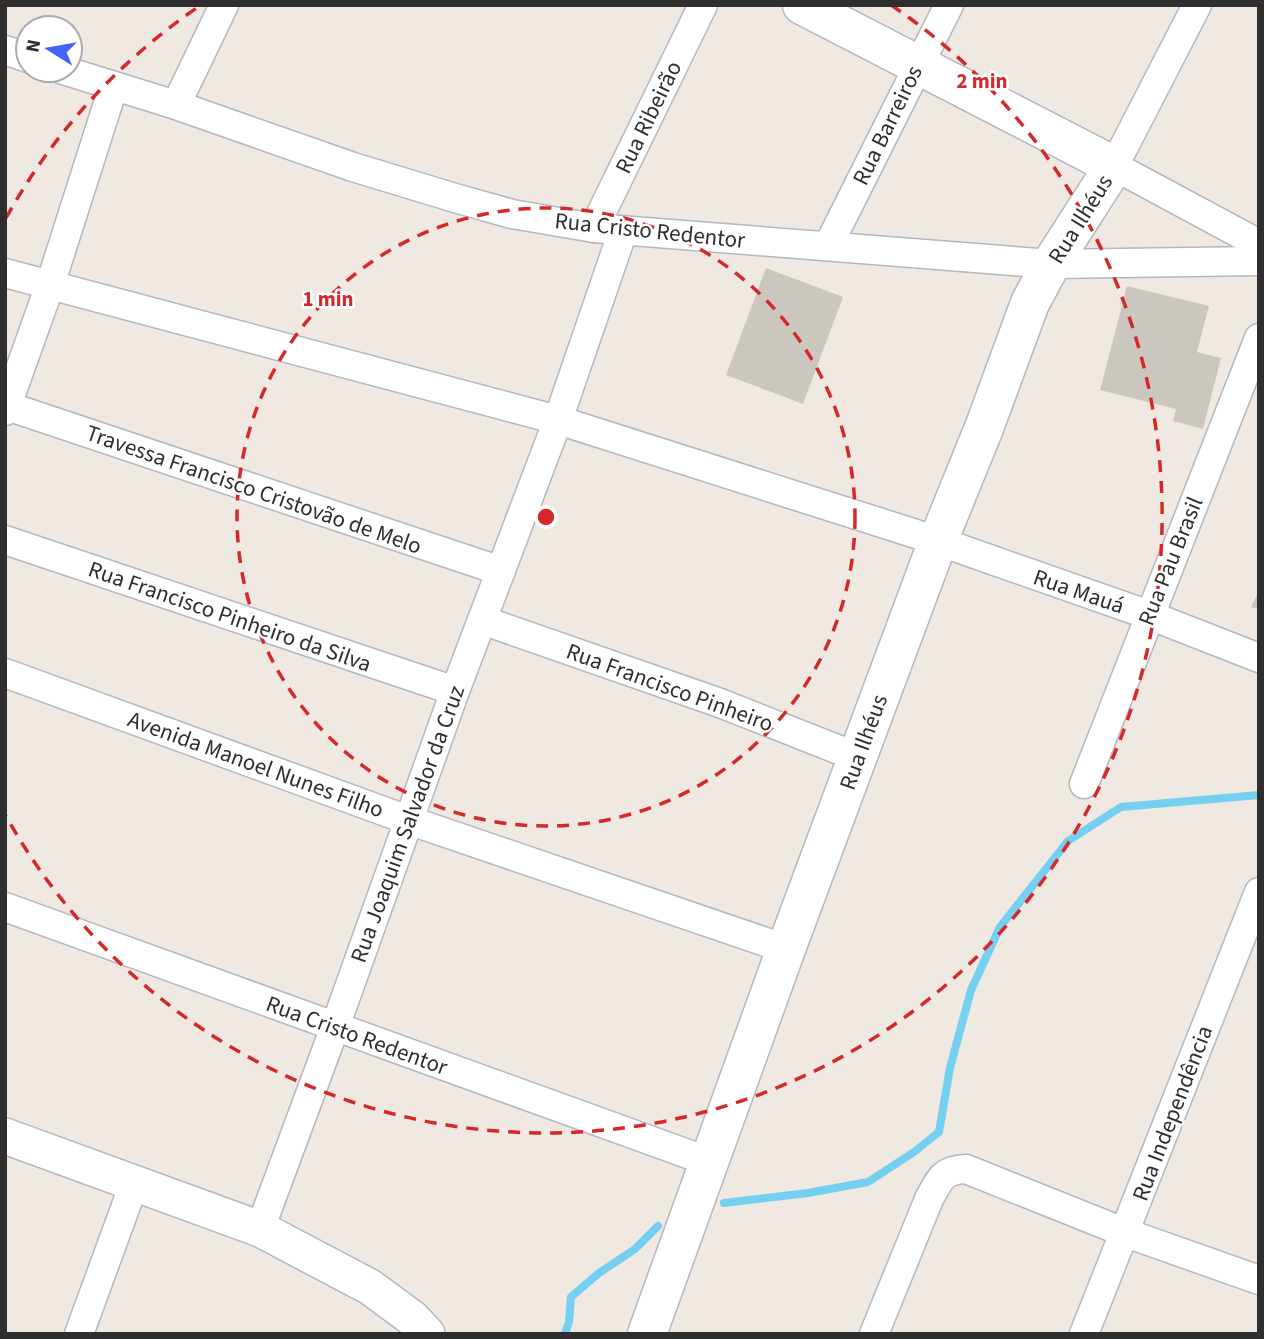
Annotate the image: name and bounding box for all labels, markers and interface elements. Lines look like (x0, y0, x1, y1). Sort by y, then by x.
north arrow (14, 14, 84, 84)
text: N (19, 37, 48, 55)
street label: Rua Ribeirão (607, 55, 690, 179)
street label: Rua Barreiros (844, 60, 931, 191)
text: 2 min (956, 66, 1008, 96)
street label: Rua Ilhéus (1040, 168, 1121, 270)
street label: Rua Cristo Redentor (553, 204, 748, 257)
text: 1 min (302, 284, 354, 314)
street label: Travessa Francisco Cristovão de Melo (82, 416, 426, 563)
street label: Rua Pau Brasil (1130, 492, 1211, 631)
centre of rings (534, 505, 558, 529)
street label: Rua Francisco Pinheiro da Silva (84, 552, 376, 680)
street label: Rua Mauá (1029, 561, 1129, 622)
street label: Rua Francisco Pinheiro (562, 635, 778, 740)
street label: Rua Joaquim Salvador da Cruz (342, 681, 473, 967)
street label: Rua Ilhéus (831, 690, 896, 795)
street label: Avenida Manoel Nunes Filho (123, 703, 388, 826)
street label: Rua Cristo Redentor (261, 987, 453, 1084)
street label: Rua Independência (1124, 1021, 1221, 1206)

